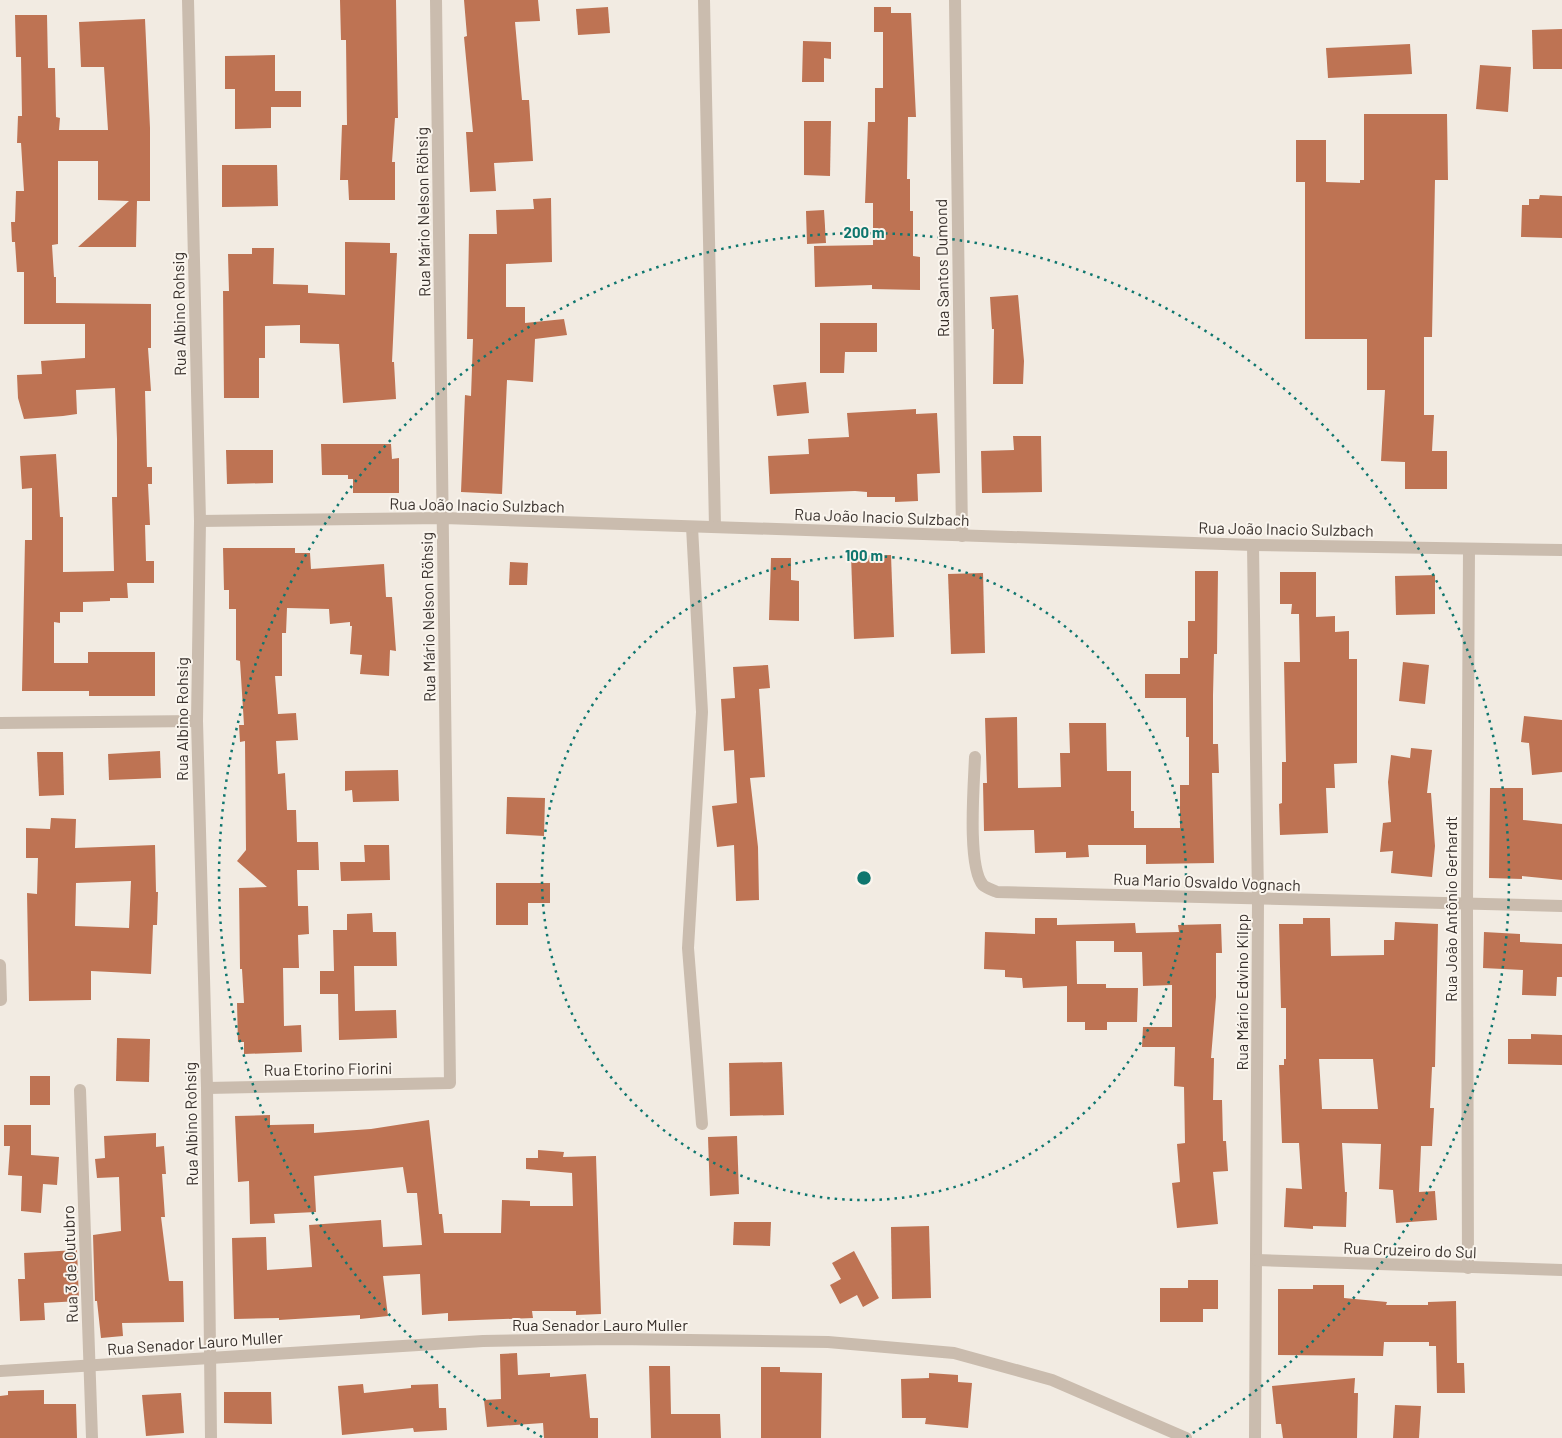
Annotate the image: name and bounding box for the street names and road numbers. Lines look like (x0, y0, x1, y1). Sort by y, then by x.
street label: Rua Mário Nelson Röhsig (412, 127, 433, 297)
street label: Rua Santos Dumond (931, 199, 952, 337)
street label: Rua Albino Rohsig (168, 252, 189, 376)
street label: Rua João Inacio Sulzbach (389, 493, 565, 516)
street label: Rua João Inacio Sulzbach (794, 504, 970, 529)
street label: Rua João Inacio Sulzbach (1198, 517, 1374, 540)
street label: Rua Mário Nelson Röhsig (417, 532, 438, 702)
street label: Rua Albino Rohsig (172, 657, 191, 781)
street label: Rua João Antônio Gerhardt (1441, 816, 1460, 1002)
street label: Rua Mario Osvaldo Vognach (1113, 869, 1301, 894)
street label: Rua Mário Edvino Kilpp (1232, 914, 1251, 1070)
street label: Rua Etorino Fiorini (264, 1058, 392, 1079)
street label: Rua Albino Rohsig (180, 1062, 201, 1186)
street label: Rua 3 de Outubro (58, 1205, 81, 1323)
street label: Rua Cruzeiro do Sul (1343, 1238, 1477, 1261)
street label: Rua Senador Lauro Muller (512, 1315, 688, 1334)
street label: Rua Senador Lauro Muller (106, 1327, 284, 1358)

